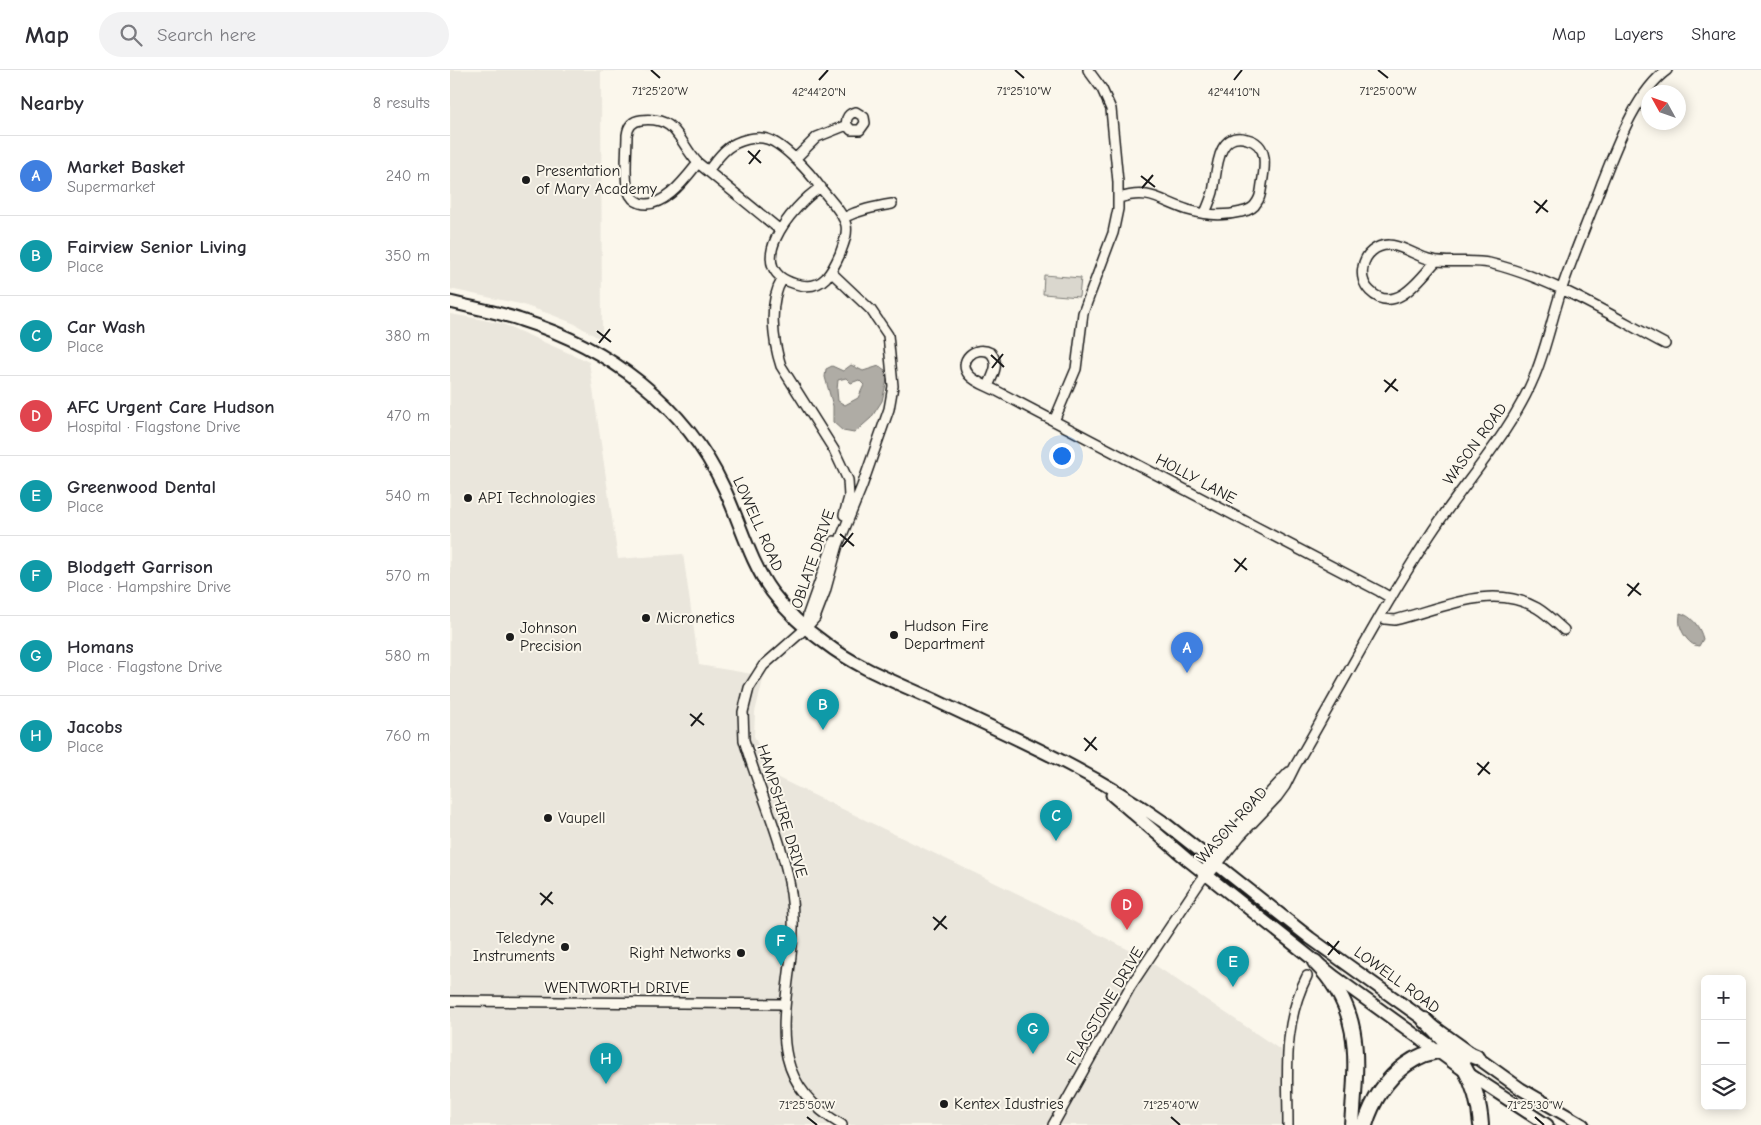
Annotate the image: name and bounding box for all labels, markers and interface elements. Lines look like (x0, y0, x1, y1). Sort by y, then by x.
search box (99, 12, 449, 57)
text: Map (25, 21, 69, 49)
icon: search (117, 21, 145, 49)
text: Search here (157, 24, 256, 46)
text: Map (1552, 24, 1586, 45)
text: Layers (1614, 24, 1663, 45)
text: Share (1691, 24, 1736, 45)
text: 71°25'20"W (632, 84, 689, 98)
text: 71°25'10"W (997, 84, 1052, 98)
text: 71°25'00"W (1360, 84, 1417, 98)
text: 42°44'20"N (792, 85, 846, 99)
text: 42°44'10"N (1208, 85, 1260, 99)
north arrow (1641, 85, 1686, 130)
text: Nearby (20, 91, 84, 115)
text: 8 results (373, 94, 430, 112)
text: Market Basket (67, 156, 185, 178)
place label: Presentation of Mary Academy (536, 162, 658, 198)
text: A (32, 167, 40, 185)
text: 240 m (386, 167, 430, 185)
marker: Presentation of Mary Academy (520, 174, 532, 186)
text: Supermarket (67, 178, 155, 196)
text: Fairview Senior Living (67, 236, 247, 258)
text: B (31, 247, 41, 265)
text: 350 m (385, 247, 430, 265)
text: Place (67, 258, 103, 276)
text: Car Wash (67, 316, 145, 338)
text: C (31, 327, 41, 345)
text: 380 m (385, 327, 430, 345)
text: Place (67, 338, 103, 356)
text: AFC Urgent Care Hudson (67, 396, 275, 418)
street label: WASON ROAD (1439, 400, 1511, 488)
text: D (31, 407, 41, 425)
text: 470 m (386, 407, 430, 425)
text: Hospital · Flagstone Drive (67, 418, 240, 436)
your location (1049, 443, 1075, 469)
street label: HOLLY LANE (1153, 450, 1240, 508)
street label: LOWELL ROAD (729, 474, 787, 574)
text: Greenwood Dental (67, 476, 216, 498)
text: E (31, 487, 41, 505)
text: 540 m (385, 487, 430, 505)
place label: API Technologies (478, 489, 596, 507)
marker: API Technologies (462, 492, 474, 504)
text: Place (67, 498, 103, 516)
street label: OBLATE DRIVE (788, 507, 839, 611)
text: Blodgett Garrison (67, 556, 213, 578)
text: F (31, 567, 41, 585)
text: 570 m (385, 567, 430, 585)
text: Place · Hampshire Drive (67, 578, 231, 596)
place label: Micronetics (656, 609, 735, 627)
marker: Micronetics (640, 612, 652, 624)
place label: Hudson Fire Department (904, 617, 988, 653)
place label: Johnson Precision (520, 619, 582, 655)
marker: Hudson Fire Department (888, 629, 900, 641)
marker: Johnson Precision (504, 631, 516, 643)
pin: A (1171, 632, 1203, 673)
text: Homans (67, 636, 134, 658)
text: G (30, 647, 42, 665)
text: 580 m (385, 647, 430, 665)
text: Place · Flagstone Drive (67, 658, 222, 676)
pin: B (807, 689, 839, 730)
text: Jacobs (67, 716, 122, 738)
text: H (30, 727, 42, 745)
text: 760 m (386, 727, 430, 745)
text: Place (67, 738, 103, 756)
street label: HAMPSHIRE DRIVE (753, 742, 811, 880)
street label: WASON ROAD (1193, 783, 1271, 867)
pin: C (1040, 800, 1072, 841)
place label: Vaupell (558, 809, 606, 827)
marker: Vaupell (542, 812, 554, 824)
pin: D (1111, 889, 1143, 930)
pin: F (765, 925, 797, 966)
place label: Teledyne Instruments (473, 929, 555, 965)
marker: Teledyne Instruments (559, 941, 571, 953)
street label: LOWELL ROAD (1351, 943, 1443, 1017)
place label: Right Networks (629, 944, 731, 962)
street label: FLAGSTONE DRIVE (1063, 944, 1147, 1068)
pin: E (1217, 946, 1249, 987)
marker: Right Networks (735, 947, 747, 959)
map controls (1701, 975, 1746, 1110)
button: + (1701, 975, 1746, 1020)
street label: WENTWORTH DRIVE (545, 979, 690, 997)
pin: G (1017, 1013, 1049, 1054)
button: − (1701, 1020, 1746, 1065)
pin: H (590, 1043, 622, 1084)
button: layers (1701, 1065, 1746, 1110)
place label: Kentex Idustries (954, 1095, 1064, 1113)
text: 71°25'50"W (779, 1098, 836, 1112)
marker: Kentex Idustries (938, 1098, 950, 1110)
text: 71°25'40"W (1143, 1098, 1199, 1112)
text: 71°25'30"W (1507, 1098, 1563, 1112)

